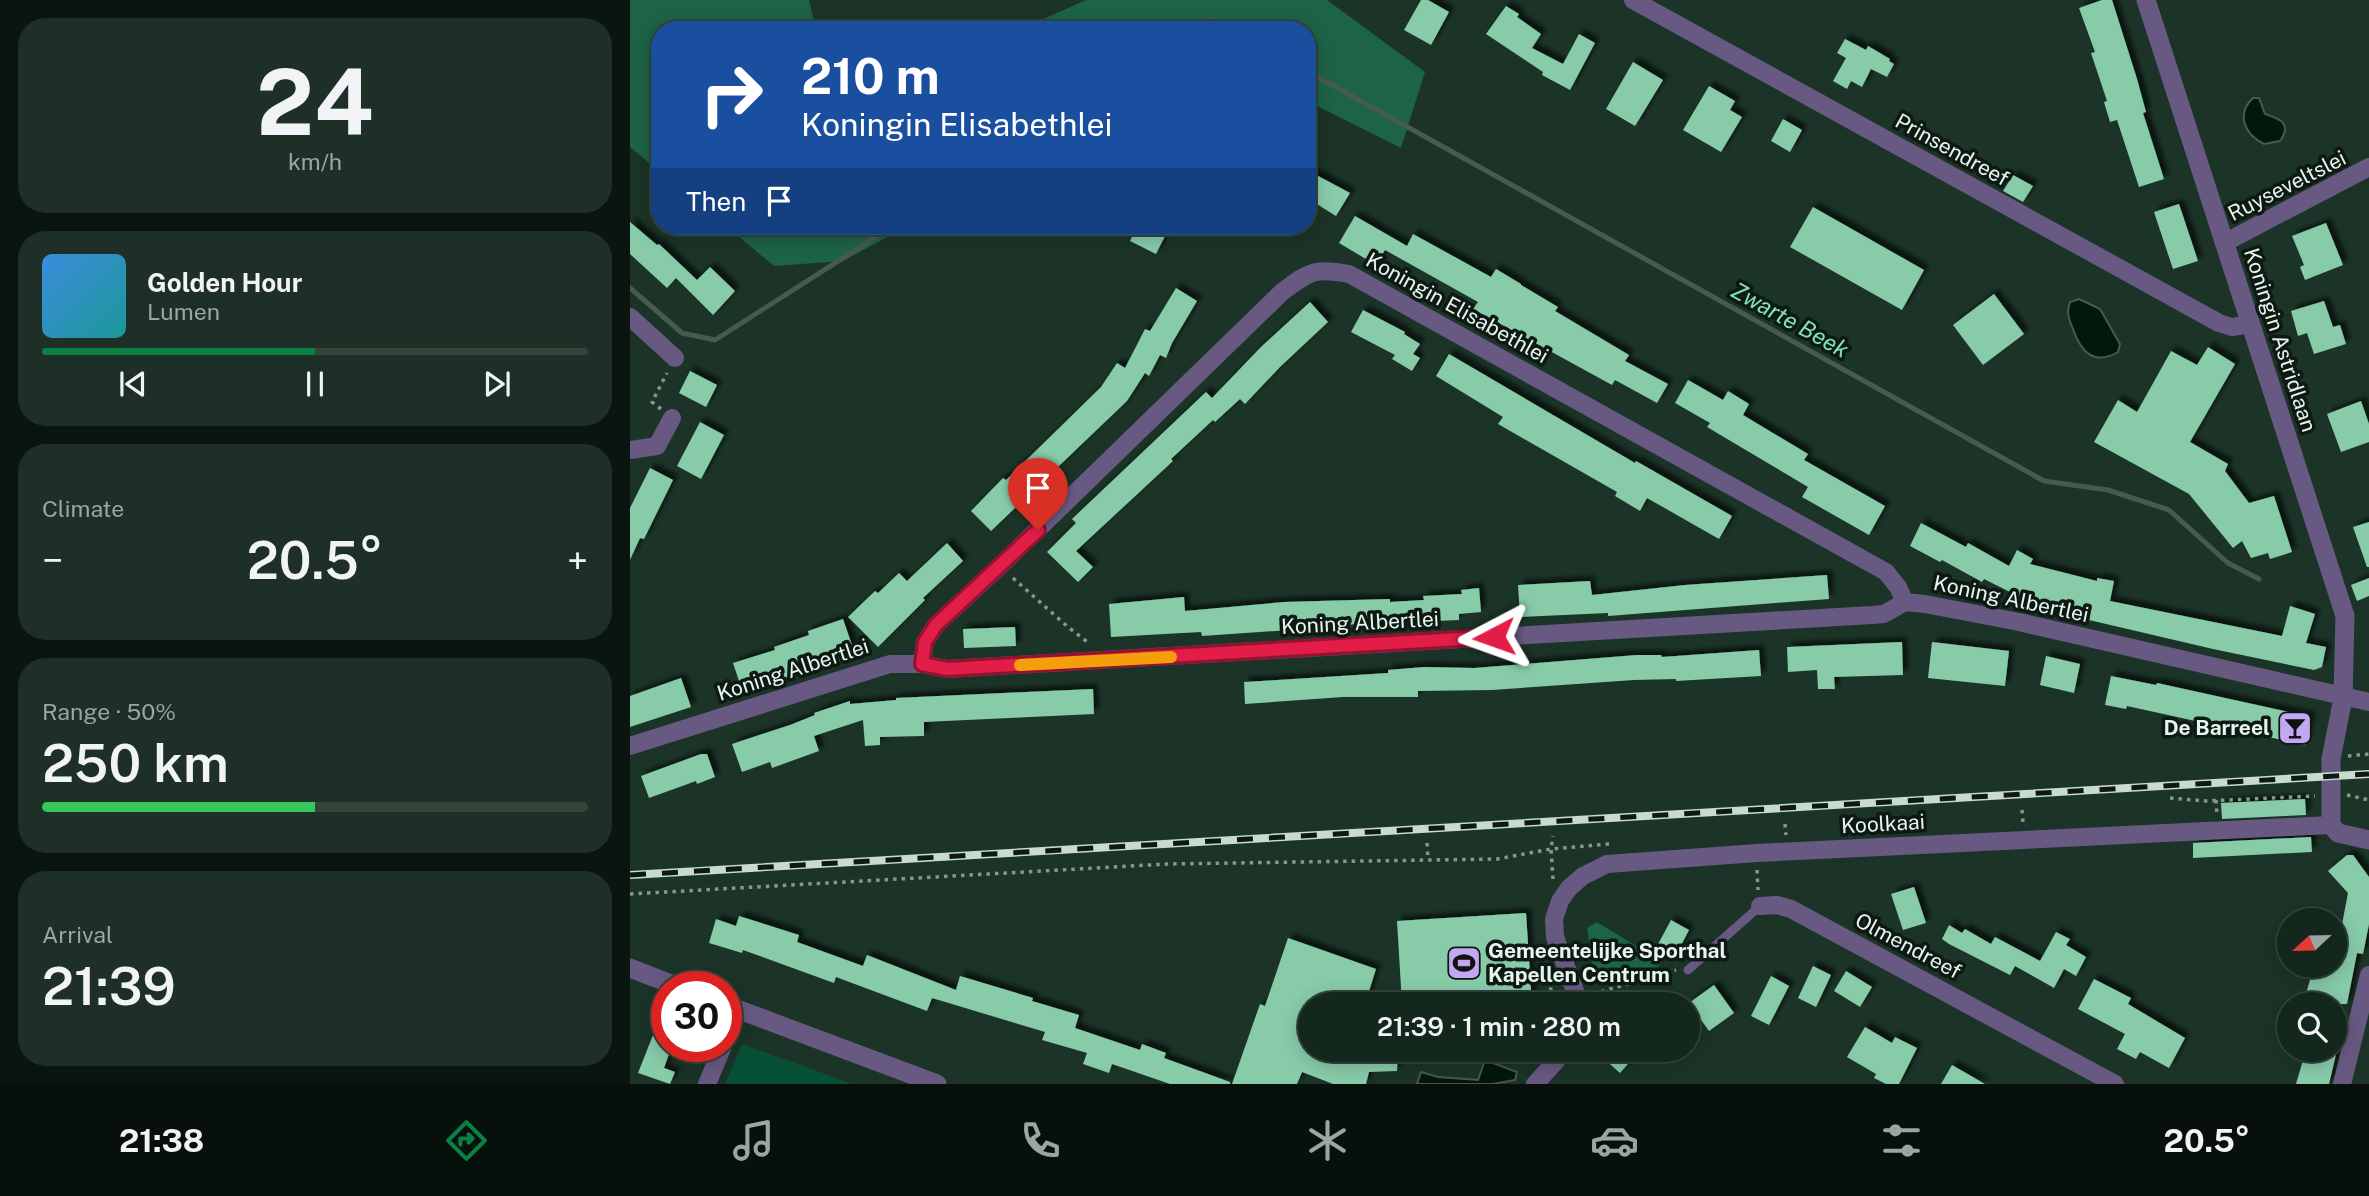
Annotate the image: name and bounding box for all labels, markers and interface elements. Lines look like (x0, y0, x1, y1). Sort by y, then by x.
text: 210 m (801, 47, 940, 105)
text: 24 (256, 49, 374, 155)
icon: right (686, 49, 777, 140)
text: Koningin Elisabethlei (801, 106, 1113, 143)
street label: Prinsendreef (1891, 108, 2013, 191)
street label: Ruyseveltslei (2224, 145, 2350, 226)
text: km/h (288, 148, 342, 175)
icon: arrive (760, 182, 798, 220)
text: Then (686, 186, 746, 217)
street label: Koningin Astridlaan (2239, 245, 2322, 435)
street label: Koningin Elisabethlei (1362, 247, 1553, 368)
text: Golden Hour (147, 267, 302, 298)
water label: Zwarte Beek (1727, 276, 1854, 363)
text: Lumen (147, 298, 220, 325)
icon: previous (114, 365, 152, 403)
icon: pause (296, 365, 334, 403)
icon: next (478, 365, 516, 403)
pin (1008, 458, 1068, 530)
icon: arrive (1019, 469, 1057, 507)
text: Climate (42, 495, 124, 522)
text: 20.5° (247, 530, 383, 591)
text: − (42, 538, 63, 583)
text: + (567, 538, 588, 583)
street label: Koning Albertlei (1931, 570, 2091, 627)
position arrow (1457, 600, 1531, 674)
street label: Koning Albertlei (1280, 606, 1439, 639)
street label: Koning Albertlei (714, 633, 872, 706)
text: Range · 50% (42, 698, 176, 725)
bar icon: De Barreel (2276, 709, 2314, 747)
place label: De Barreel (2163, 715, 2270, 740)
text: 250 km (42, 733, 229, 794)
street label: Koolkaai (1841, 809, 1925, 838)
street label: Olmendreef (1851, 907, 1965, 984)
north arrow (2277, 908, 2347, 978)
map controls (2277, 908, 2347, 1062)
text: Arrival (42, 921, 113, 948)
place label: Gemeentelijke Sporthal Kapellen Centrum (1488, 938, 1726, 987)
sports icon: Gemeentelijke Sporthal Kapellen Centrum (1445, 944, 1483, 982)
text: 21:39 (42, 956, 176, 1017)
speed limit sign: 30 (651, 971, 742, 1062)
button: search (2277, 992, 2347, 1062)
text: 21:39 · 1 min · 280 m (1377, 1011, 1621, 1042)
icon: directions (442, 1116, 491, 1165)
icon: music (729, 1116, 778, 1165)
icon: phone (1016, 1116, 1065, 1165)
icon: climate (1303, 1116, 1352, 1165)
icon: car (1590, 1116, 1639, 1165)
icon: filters (1877, 1116, 1926, 1165)
text: 21:38 (119, 1122, 204, 1159)
text: 20.5° (2164, 1122, 2250, 1159)

